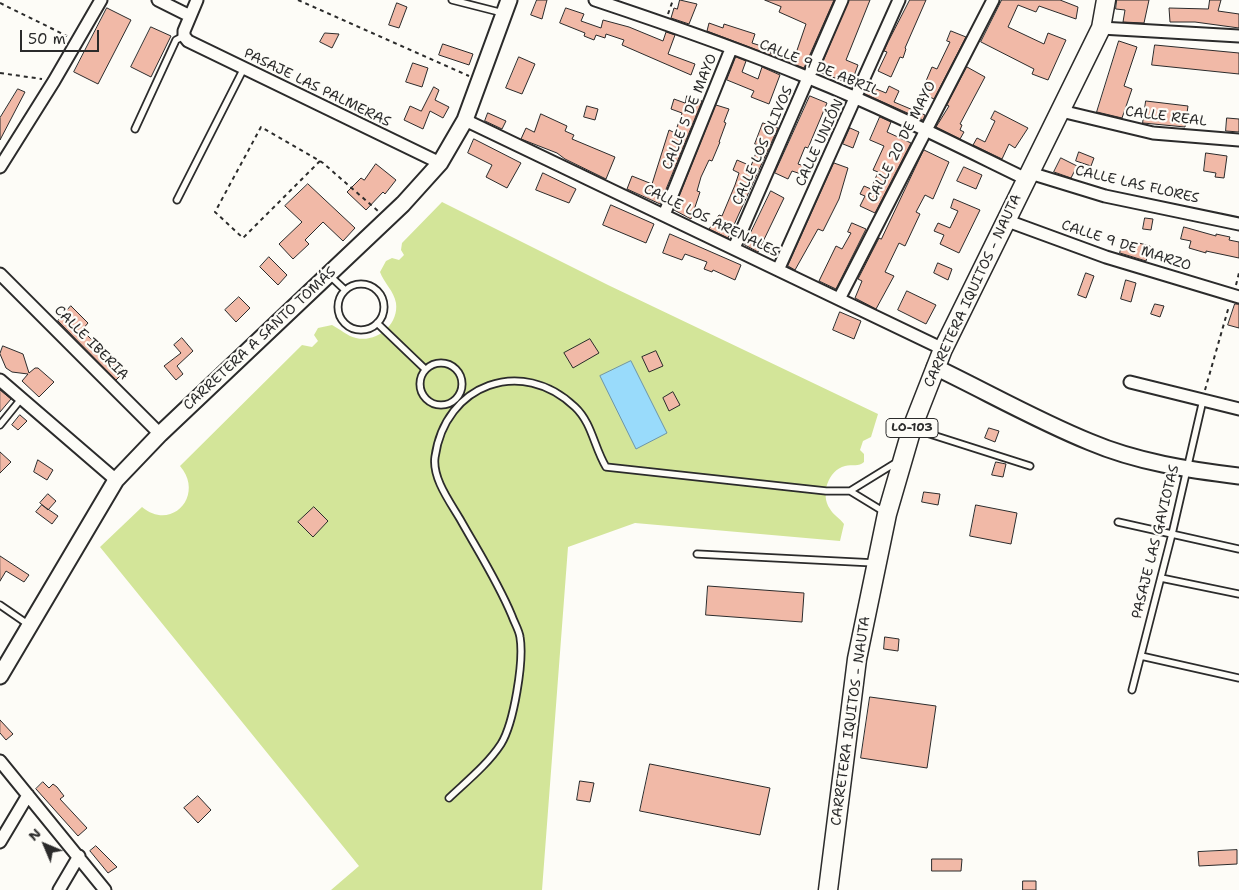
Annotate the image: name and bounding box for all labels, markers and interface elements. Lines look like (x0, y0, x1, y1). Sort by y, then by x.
scale bar (22, 20, 101, 52)
text: 50 m (28, 29, 66, 49)
street label: CALLE 9 DE ABRIL (757, 36, 881, 100)
street label: PASAJE LAS PALMERAS (241, 45, 393, 131)
street label: CALLE 5 DE MAYO (659, 52, 721, 172)
street label: CALLE 20 DE MAYO (864, 79, 940, 205)
street label: CALLE LOS OLIVOS (729, 84, 797, 208)
street label: CALLE UNIÓN (792, 97, 848, 189)
street label: CALLE REAL (1124, 104, 1208, 130)
street label: CALLE LAS FLORES (1073, 163, 1201, 207)
street label: CALLE LOS ARENALES (641, 181, 781, 261)
street label: CARRETERA IQUITOS - NAUTA (921, 192, 1025, 390)
street label: CALLE 9 DE MARZO (1059, 217, 1193, 275)
street label: CARRETERA A SANTO TOMÁS (180, 264, 340, 414)
street label: CALLE IBERIA (50, 302, 132, 384)
road number: LO-103 (886, 418, 938, 438)
street label: PASAJE LAS GAVIOTAS (1129, 463, 1183, 621)
street label: CARRETERA IQUITOS - NAUTA (828, 615, 874, 827)
north arrow (20, 820, 70, 870)
text: N (24, 824, 45, 845)

